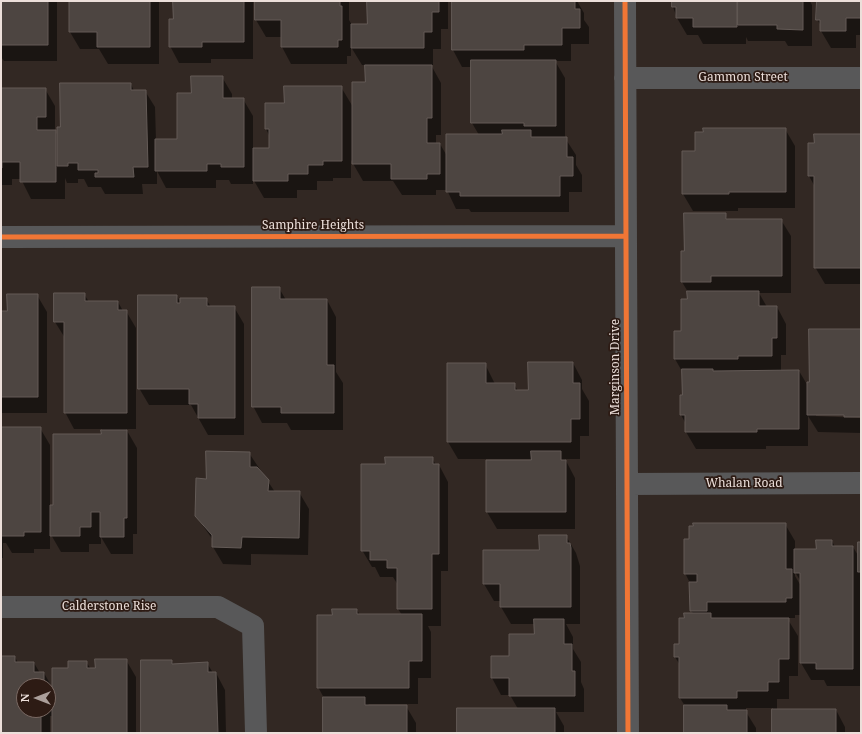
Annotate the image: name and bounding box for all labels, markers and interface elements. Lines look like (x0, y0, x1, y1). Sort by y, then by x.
street label: Gammon Street (698, 71, 788, 85)
street label: Samphire Heights (262, 219, 364, 233)
street label: Marginson Drive (609, 319, 623, 415)
street label: Whalan Road (705, 477, 783, 491)
street label: Calderstone Rise (62, 600, 156, 614)
north arrow (16, 678, 56, 718)
text: N (17, 694, 32, 702)

